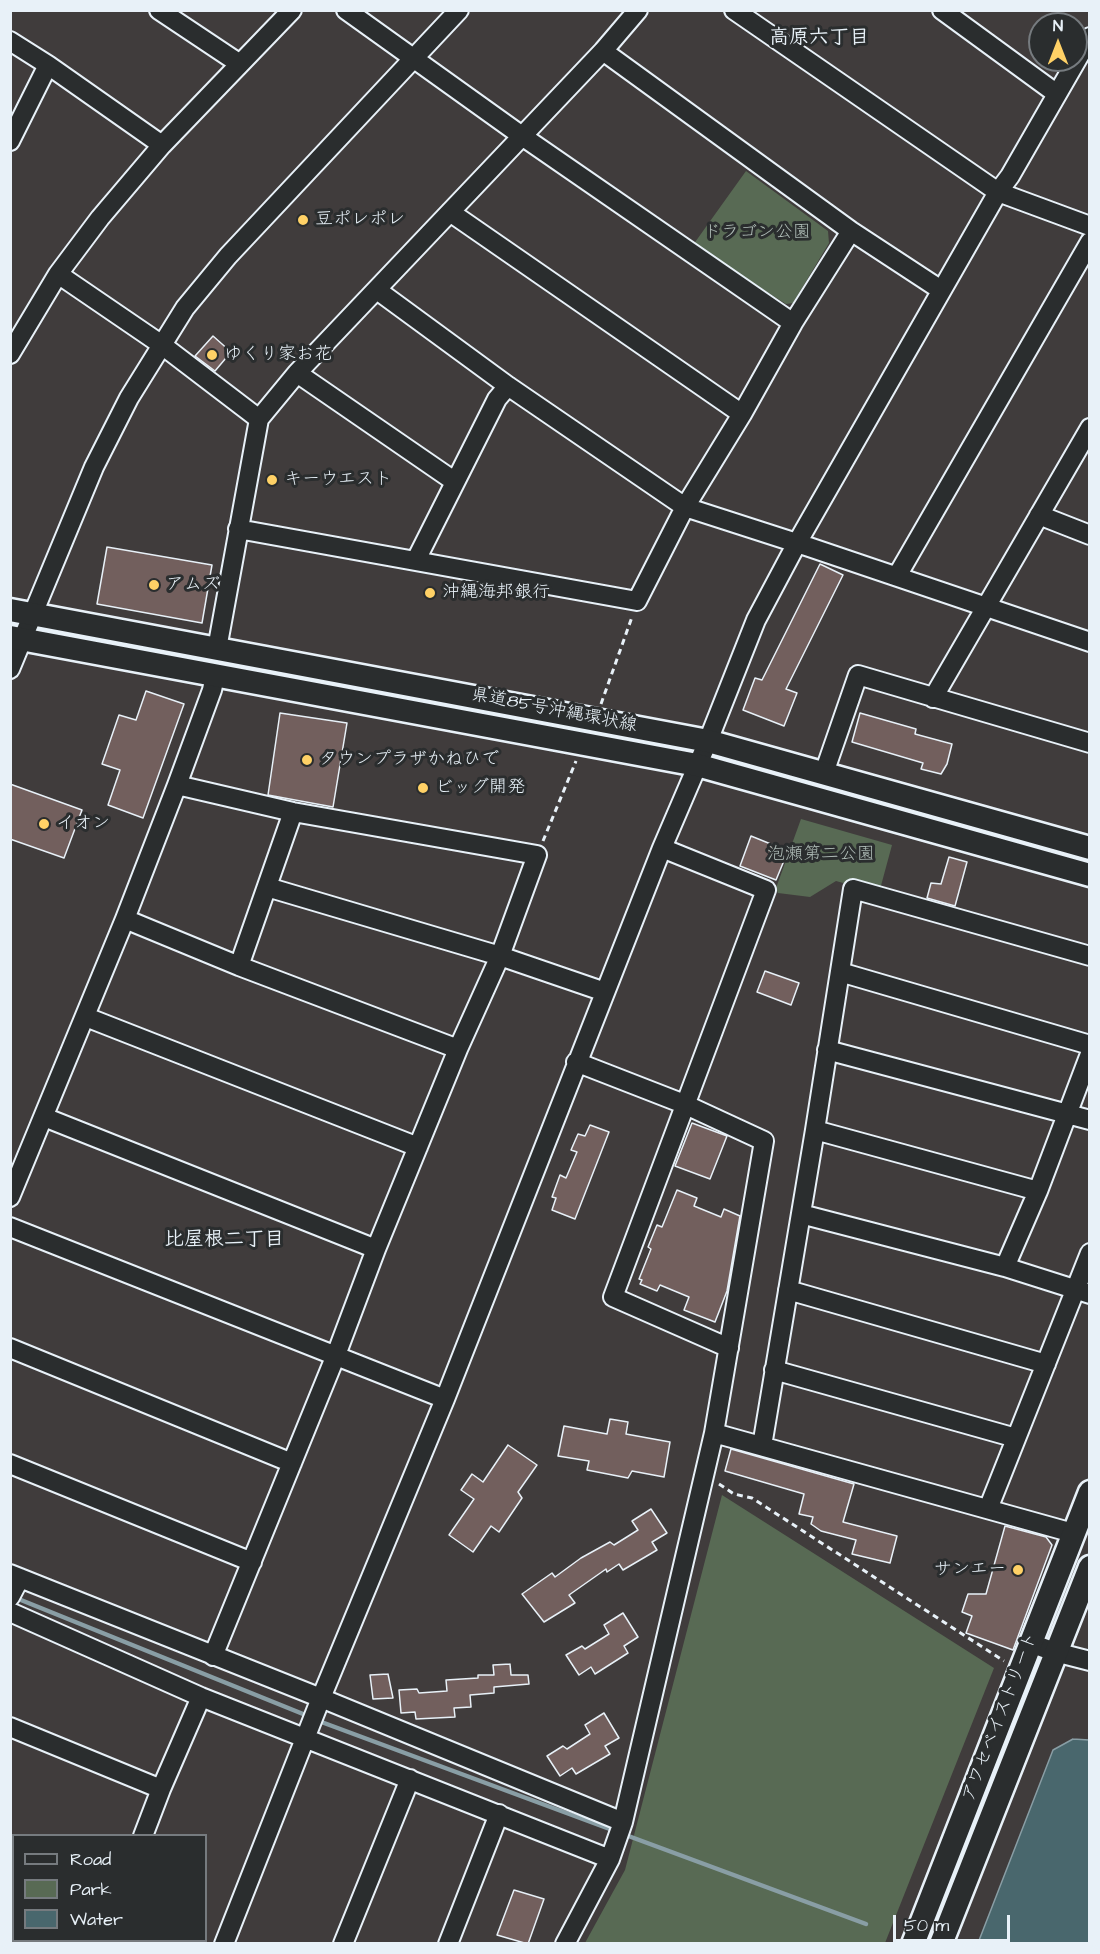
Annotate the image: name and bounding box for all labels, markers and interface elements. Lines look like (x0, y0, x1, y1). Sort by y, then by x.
north arrow (1028, 12, 1088, 72)
text: N (1053, 15, 1063, 37)
district label: 高原六丁目 (769, 27, 869, 51)
place label: 豆ポレポレ (315, 209, 405, 231)
marker: 豆ポレポレ (296, 213, 310, 227)
park label: ドラゴン公園 (703, 222, 811, 244)
place label: ゆくり家お花 (224, 344, 332, 366)
marker: ゆくり家お花 (205, 348, 219, 362)
place label: キーウエスト (284, 469, 392, 491)
marker: キーウエスト (265, 473, 279, 487)
place label: アムズ (166, 574, 220, 596)
marker: アムズ (147, 578, 161, 592)
place label: 沖縄海邦銀行 (442, 582, 550, 604)
marker: 沖縄海邦銀行 (423, 586, 437, 600)
street label: 県道85号沖縄環状線 (469, 684, 639, 738)
place label: タウンプラザかねひで (319, 749, 499, 771)
marker: タウンプラザかねひで (300, 753, 314, 767)
place label: ビッグ開発 (435, 777, 525, 799)
marker: ビッグ開発 (416, 781, 430, 795)
place label: イオン (56, 813, 110, 835)
marker: イオン (37, 817, 51, 831)
park label: 泡瀬第二公園 (767, 844, 875, 866)
district label: 比屋根二丁目 (164, 1229, 284, 1253)
place label: サンエー (934, 1559, 1006, 1581)
marker: サンエー (1011, 1563, 1025, 1577)
street label: アワセベイストリート (959, 1629, 1043, 1805)
legend (12, 1834, 207, 1942)
text: Road (70, 1847, 111, 1872)
text: Park (70, 1877, 112, 1902)
scale bar (896, 1903, 1013, 1941)
text: Water (70, 1907, 123, 1932)
text: 50 m (904, 1913, 949, 1938)

